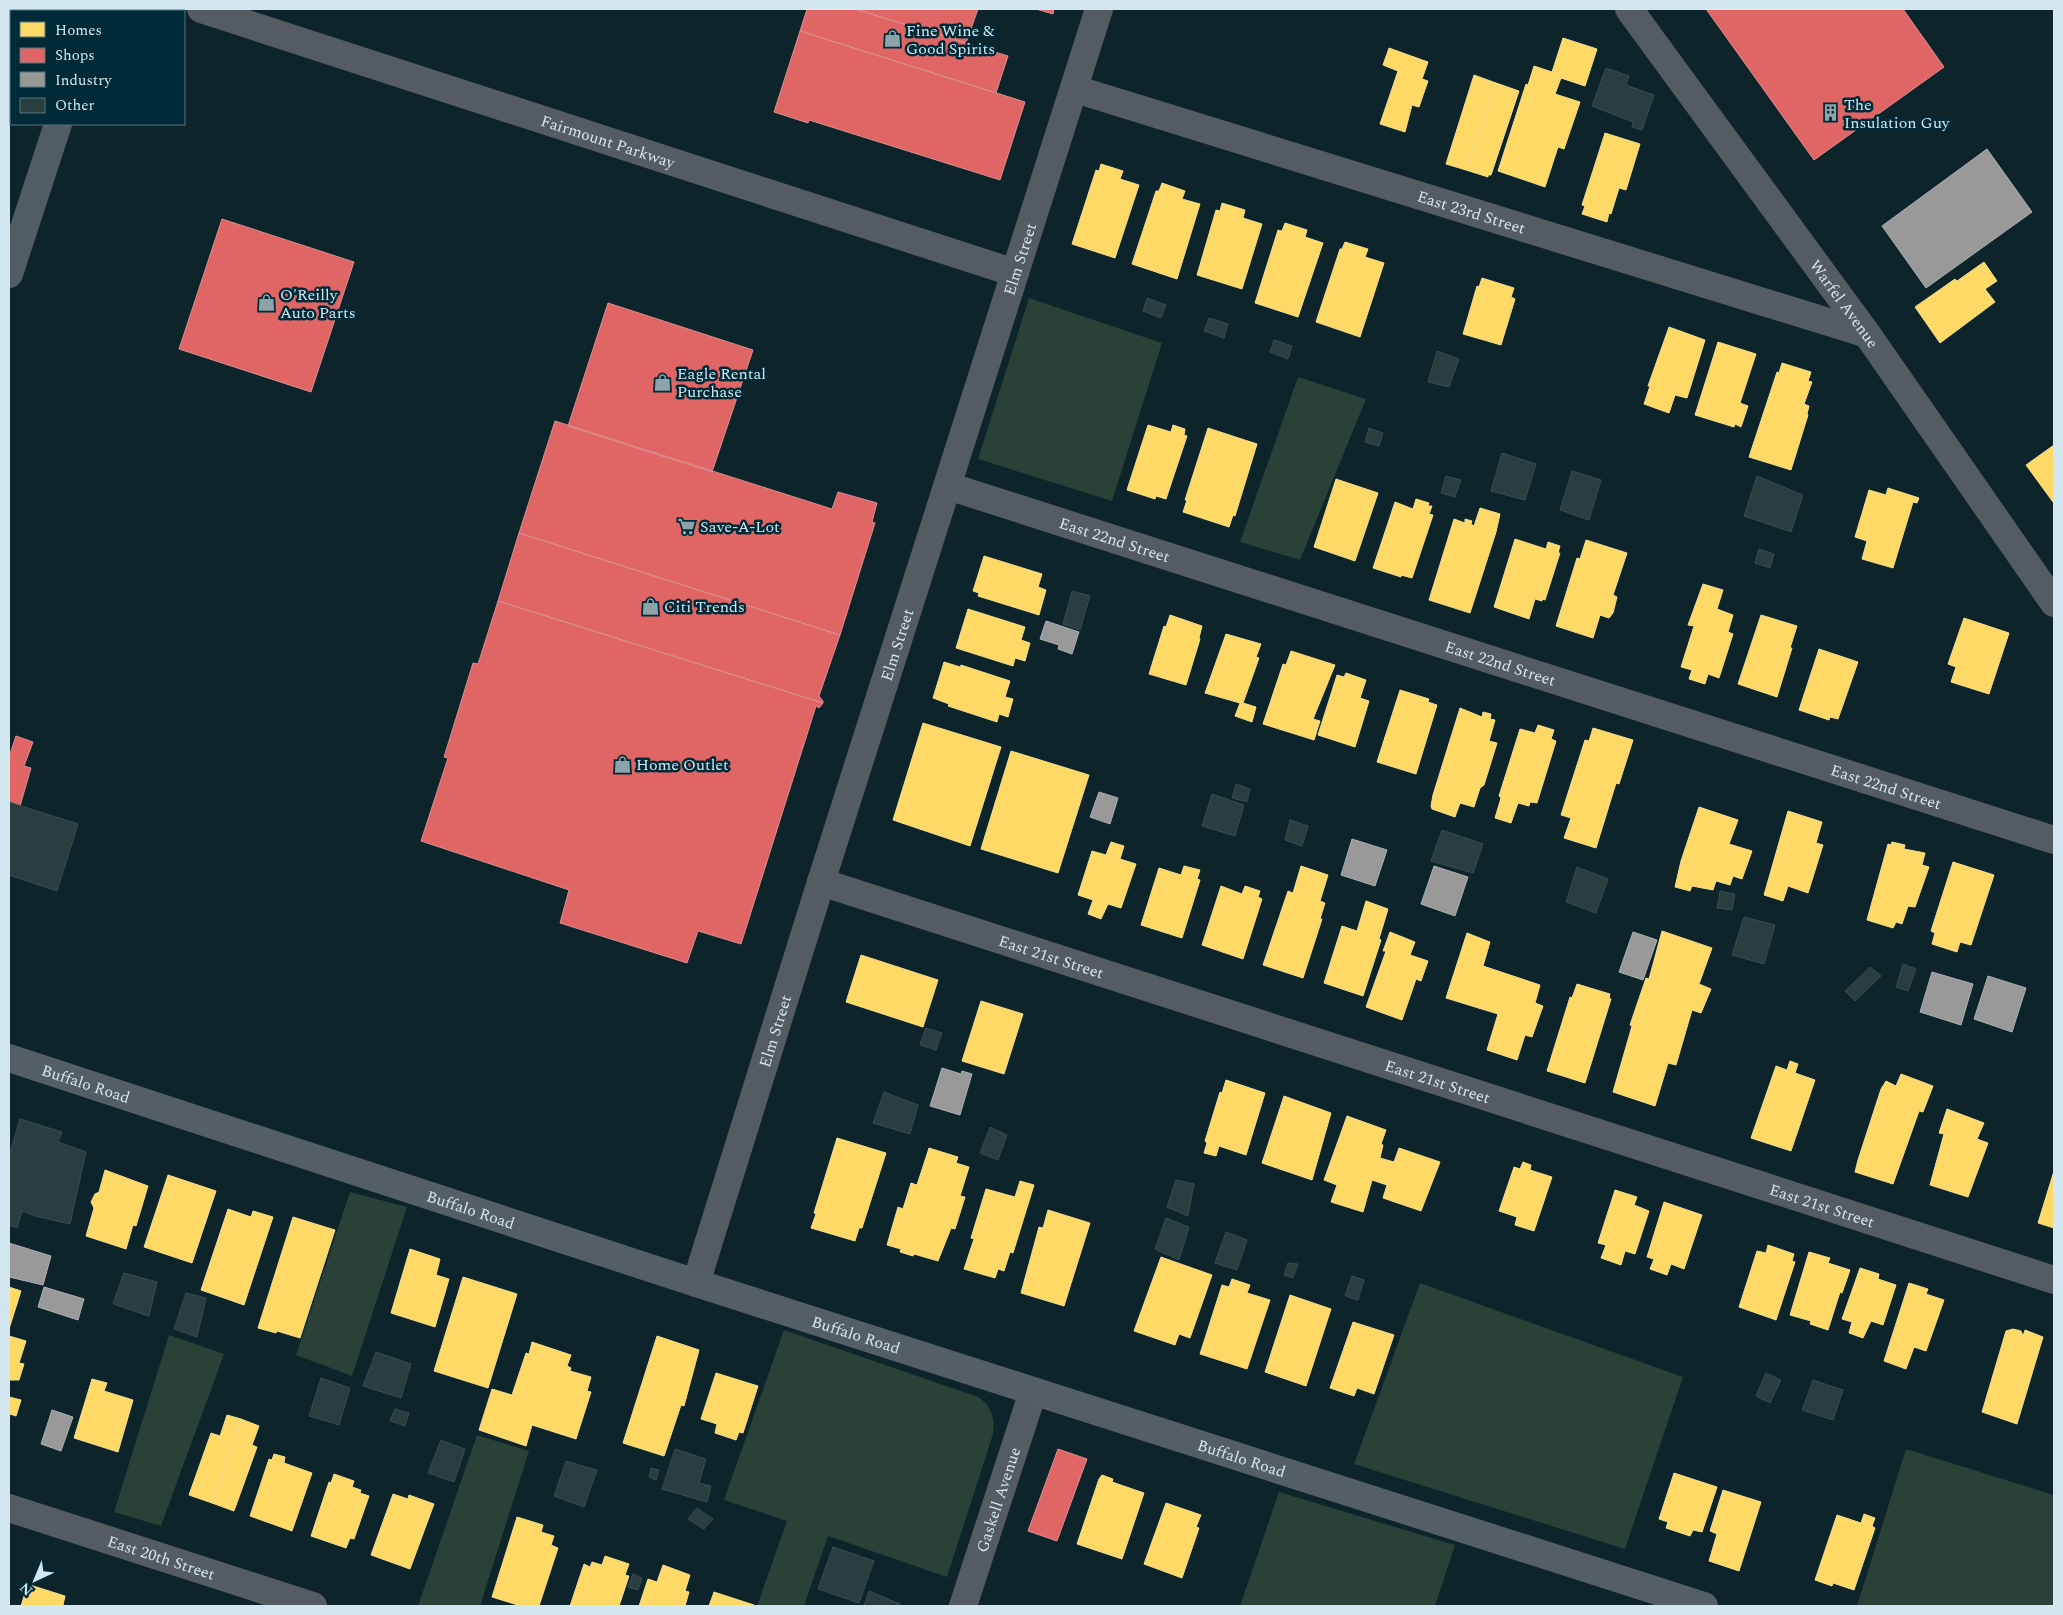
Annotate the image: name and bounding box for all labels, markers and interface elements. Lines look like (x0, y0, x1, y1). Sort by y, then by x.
legend (10, 10, 185, 125)
text: Homes (55, 19, 102, 42)
place label: Fine Wine & Good Spirits (906, 19, 995, 61)
shop icon: Fine Wine & Good Spirits (882, 29, 902, 49)
text: Shops (55, 44, 95, 67)
text: Industry (55, 69, 112, 92)
place label: The Insulation Guy (1844, 93, 1951, 135)
text: Other (55, 94, 94, 117)
building icon: The Insulation Guy (1820, 103, 1840, 123)
street label: Fairmount Parkway (538, 109, 679, 175)
street label: East 23rd Street (1414, 185, 1529, 241)
street label: Elm Street (998, 220, 1043, 299)
street label: Warfel Avenue (1803, 255, 1884, 353)
place label: O'Reilly Auto Parts (280, 283, 356, 325)
shop icon: O'Reilly Auto Parts (256, 293, 276, 313)
place label: Eagle Rental Purchase (677, 362, 766, 404)
shop icon: Eagle Rental Purchase (653, 372, 673, 392)
street label: East 22nd Street (1056, 511, 1173, 569)
place label: Save-A-Lot (700, 515, 780, 539)
supermarket icon: Save-A-Lot (676, 516, 696, 536)
place label: Citi Trends (664, 595, 745, 619)
shop icon: Citi Trends (640, 596, 660, 616)
street label: Elm Street (875, 605, 920, 684)
street label: East 22nd Street (1442, 635, 1559, 693)
place label: Home Outlet (636, 753, 729, 777)
shop icon: Home Outlet (612, 754, 632, 774)
street label: East 22nd Street (1827, 758, 1945, 816)
street label: East 21st Street (995, 929, 1107, 986)
street label: Elm Street (753, 992, 798, 1071)
street label: East 21st Street (1382, 1054, 1493, 1110)
street label: Buffalo Road (38, 1058, 133, 1110)
street label: East 21st Street (1766, 1178, 1878, 1234)
street label: Buffalo Road (423, 1185, 518, 1236)
street label: Buffalo Road (808, 1310, 903, 1361)
street label: Buffalo Road (1194, 1433, 1289, 1484)
street label: Gaskell Avenue (970, 1444, 1027, 1556)
street label: East 20th Street (104, 1529, 218, 1587)
north arrow (10, 1555, 60, 1605)
text: N (15, 1577, 38, 1601)

